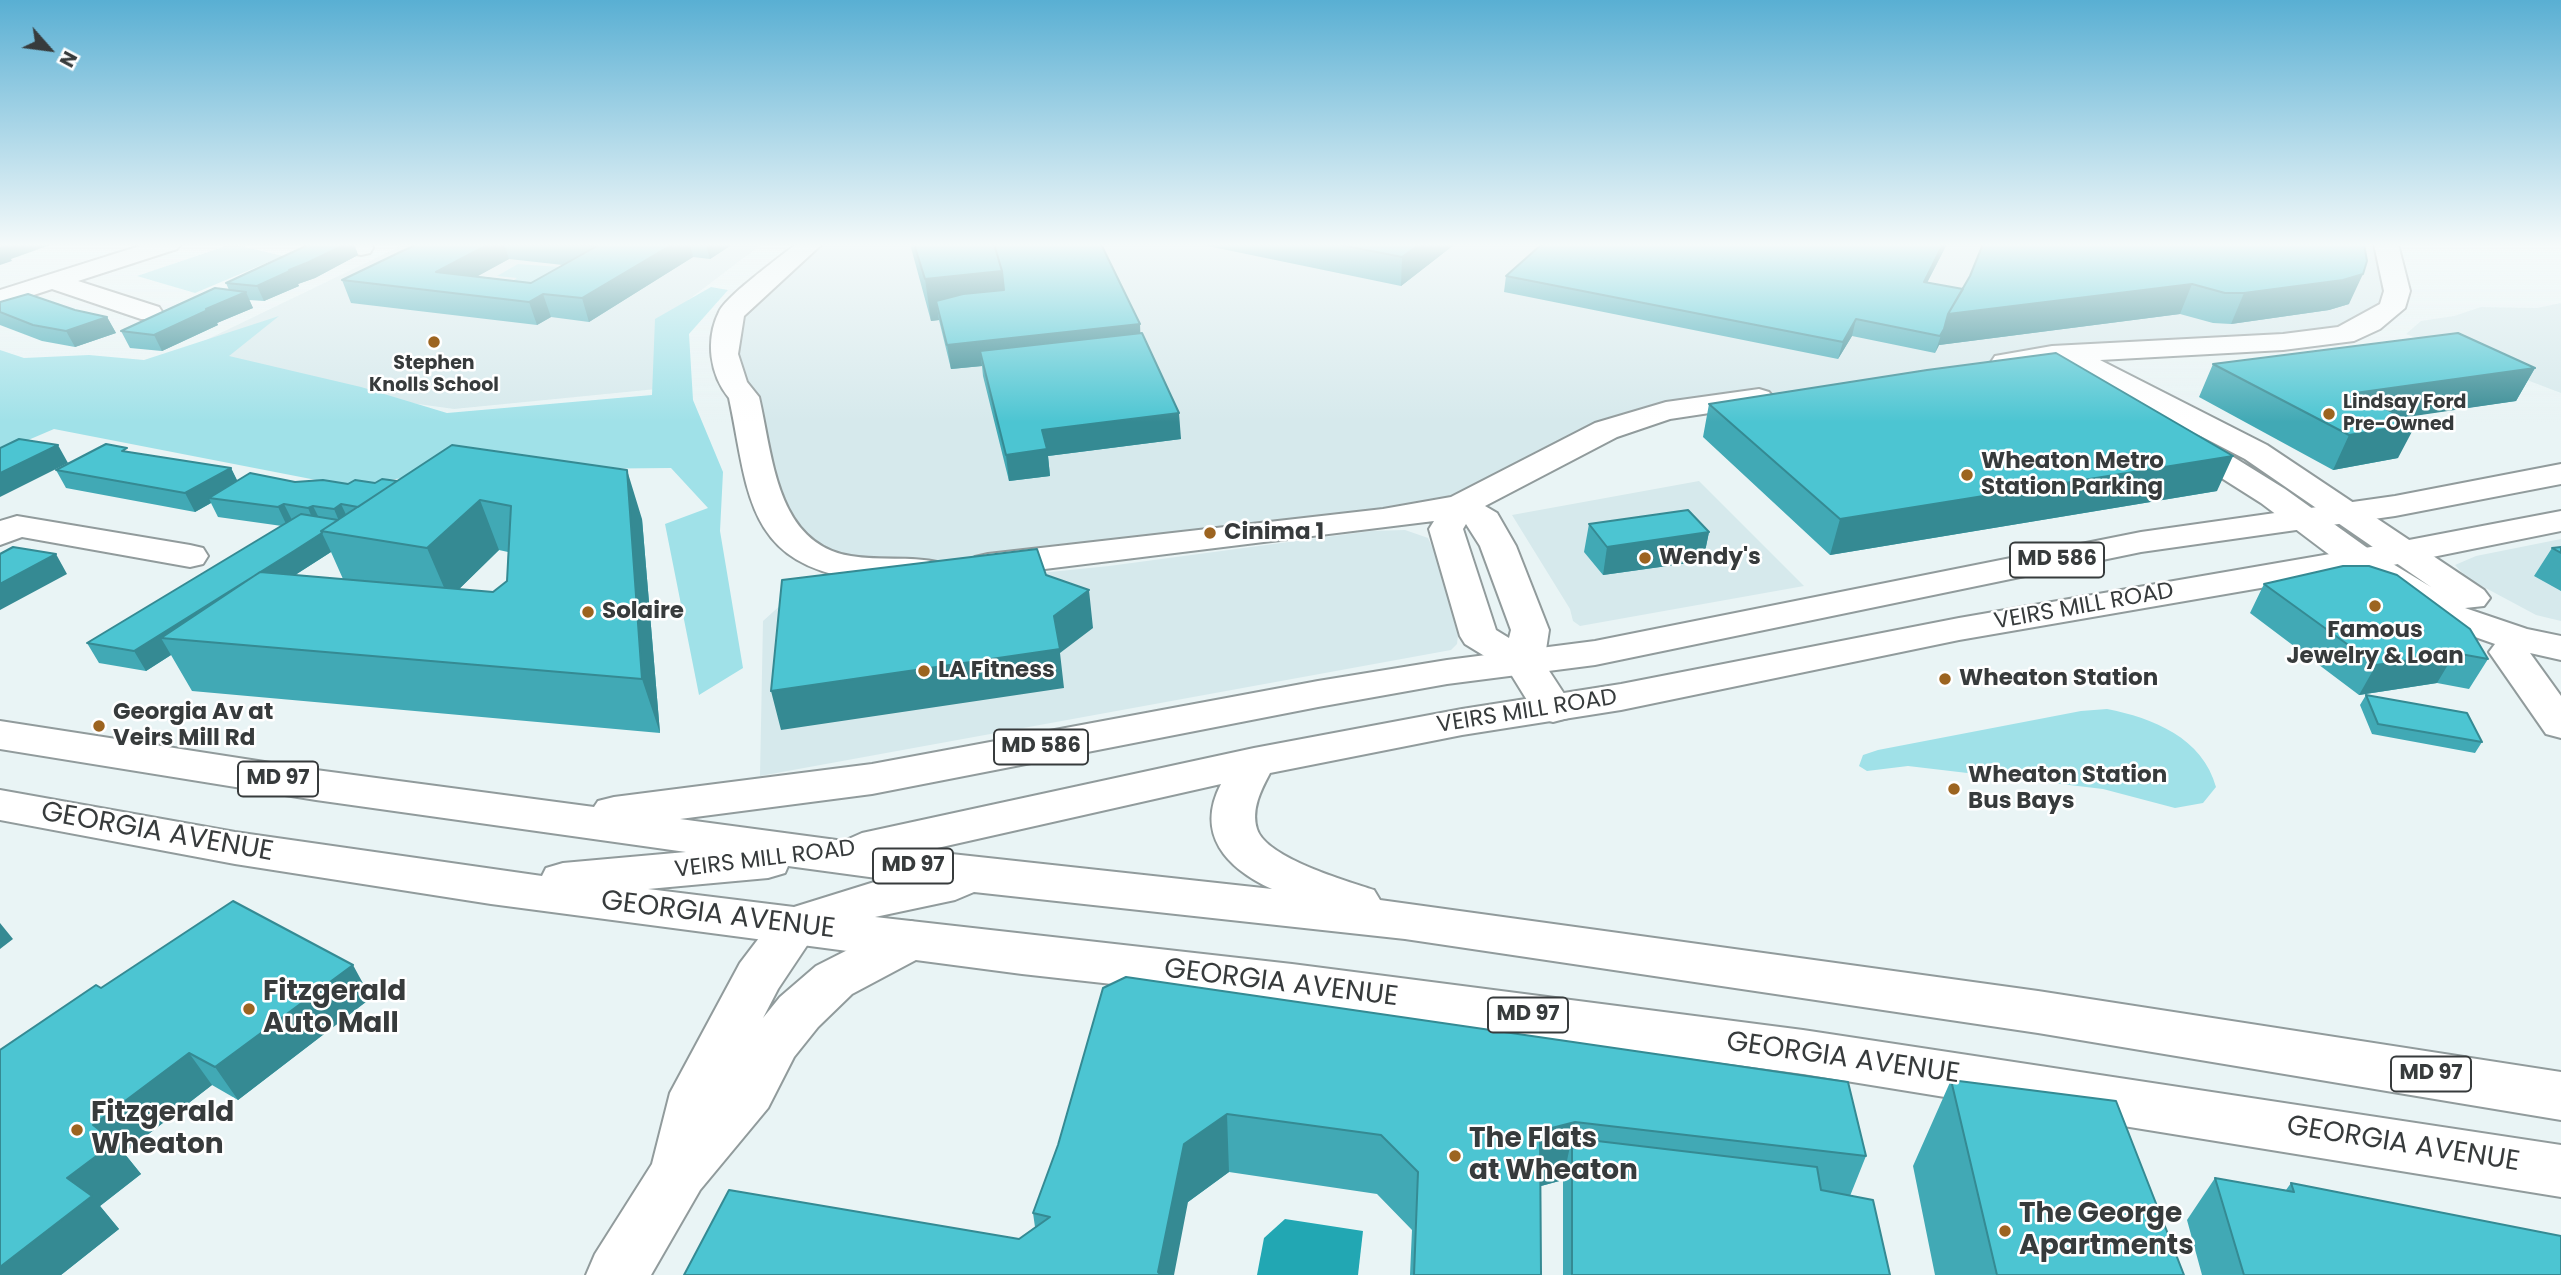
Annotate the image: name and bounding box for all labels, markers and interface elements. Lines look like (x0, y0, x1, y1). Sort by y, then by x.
north arrow (14, 14, 84, 84)
text: N (53, 46, 83, 72)
marker: Stephen Knolls School (426, 334, 442, 350)
place label: Stephen Knolls School (369, 353, 499, 397)
place label: Lindsay Ford Pre-Owned (2343, 392, 2466, 436)
marker: Lindsay Ford Pre-Owned (2321, 406, 2337, 422)
place label: Wheaton Metro Station Parking (1981, 448, 2164, 502)
marker: Wheaton Metro Station Parking (1959, 467, 1975, 483)
place label: Cinima 1 (1224, 519, 1324, 547)
marker: Cinima 1 (1202, 525, 1218, 541)
road number: MD 586 (2010, 542, 2104, 578)
place label: Wendy's (1659, 544, 1761, 572)
marker: Wendy's (1637, 550, 1653, 566)
street label: VEIRS MILL ROAD (1992, 578, 2176, 636)
place label: Solaire (602, 598, 684, 626)
marker: Famous Jewelry & Loan (2367, 598, 2383, 614)
marker: Solaire (580, 604, 596, 620)
place label: Famous Jewelry & Loan (2286, 617, 2464, 671)
place label: LA Fitness (938, 657, 1055, 685)
marker: LA Fitness (916, 663, 932, 679)
place label: Wheaton Station (1959, 665, 2158, 693)
marker: Wheaton Station (1937, 671, 1953, 687)
street label: VEIRS MILL ROAD (1435, 684, 1619, 740)
place label: Georgia Av at Veirs Mill Rd (113, 699, 273, 753)
marker: Georgia Av at Veirs Mill Rd (91, 718, 107, 734)
road number: MD 586 (994, 730, 1088, 764)
road number: MD 97 (238, 762, 318, 796)
place label: Wheaton Station Bus Bays (1968, 762, 2167, 816)
marker: Wheaton Station Bus Bays (1946, 781, 1962, 797)
street label: GEORGIA AVENUE (38, 796, 276, 870)
street label: VEIRS MILL ROAD (673, 835, 857, 885)
road number: MD 97 (873, 848, 953, 884)
street label: GEORGIA AVENUE (599, 885, 837, 947)
street label: GEORGIA AVENUE (1162, 953, 1400, 1015)
place label: Fitzgerald Auto Mall (263, 976, 406, 1042)
road number: MD 97 (1488, 998, 1568, 1032)
marker: Fitzgerald Auto Mall (241, 1001, 257, 1017)
street label: GEORGIA AVENUE (1724, 1026, 1962, 1092)
road number: MD 97 (2391, 1056, 2471, 1092)
place label: Fitzgerald Wheaton (91, 1097, 234, 1163)
street label: GEORGIA AVENUE (2284, 1110, 2522, 1180)
marker: Fitzgerald Wheaton (69, 1122, 85, 1138)
place label: The Flats at Wheaton (1469, 1123, 1638, 1189)
marker: The Flats at Wheaton (1447, 1148, 1463, 1164)
place label: The George Apartments (2019, 1198, 2194, 1264)
marker: The George Apartments (1997, 1223, 2013, 1239)

